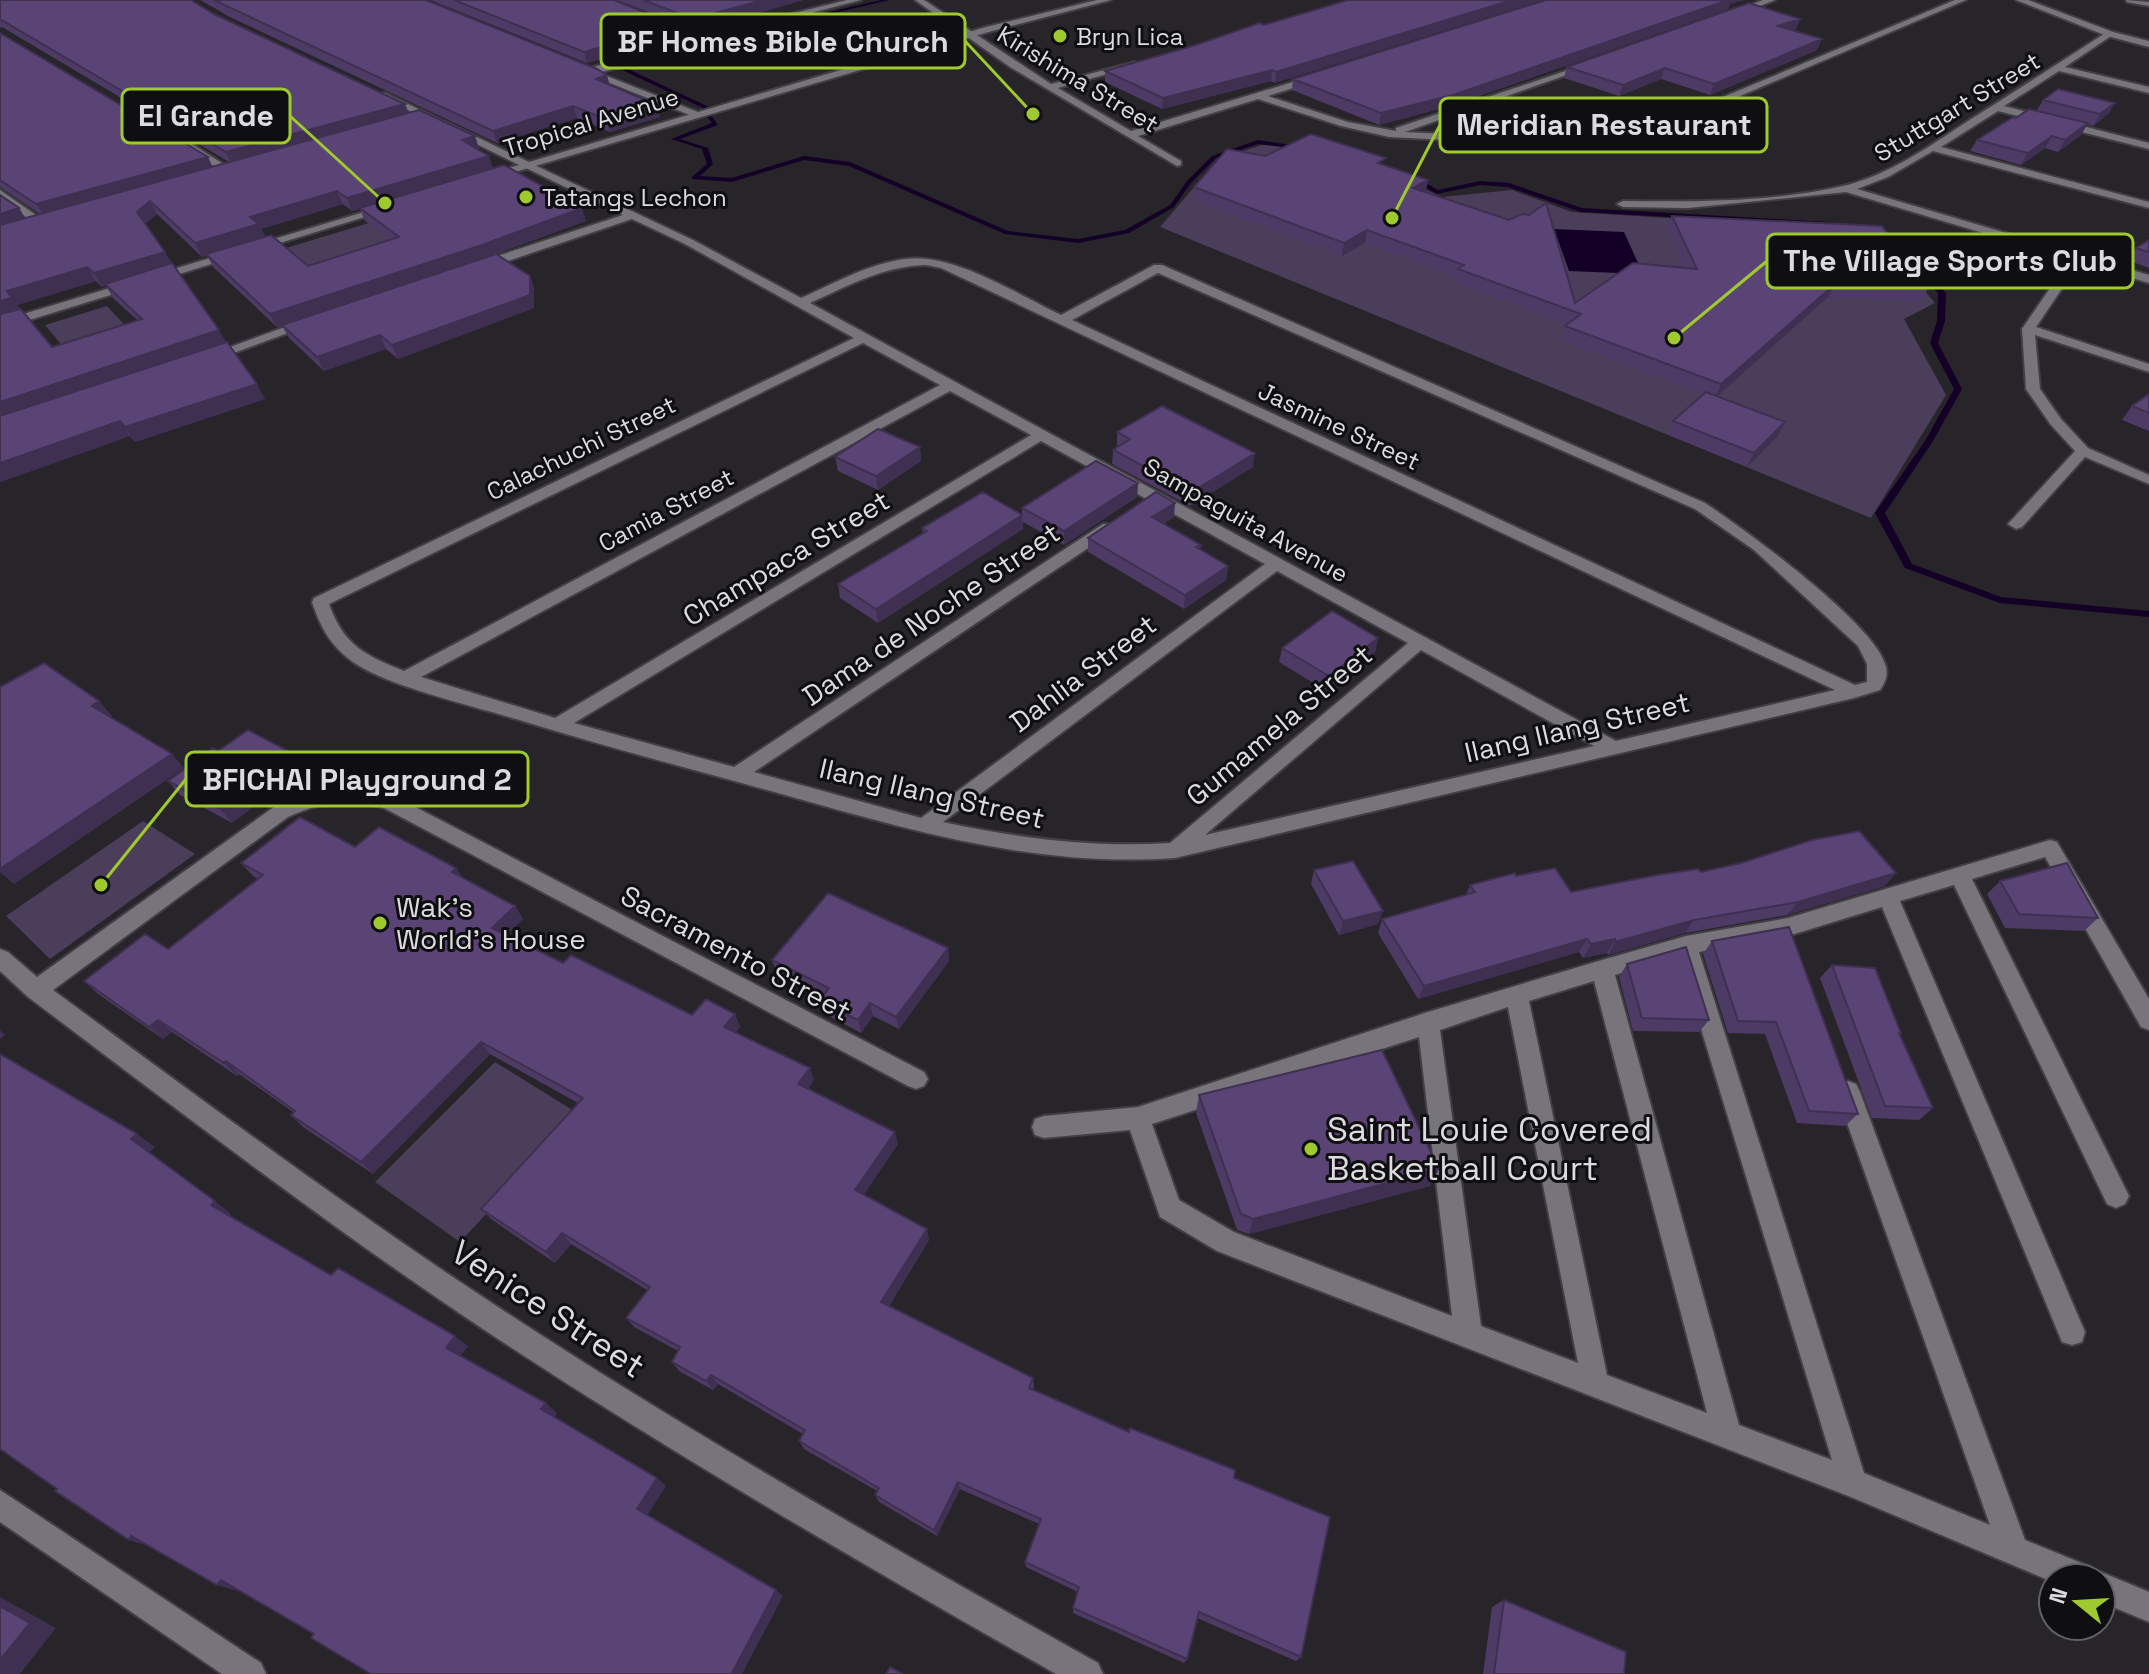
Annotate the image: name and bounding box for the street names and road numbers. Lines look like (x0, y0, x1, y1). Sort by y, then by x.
street label: Kirishima Street (992, 19, 1164, 139)
street label: Stuttgart Street (1868, 45, 2046, 169)
street label: Tropical Avenue (500, 81, 682, 163)
street label: Jasmine Street (1253, 375, 1425, 477)
street label: Calachuchi Street (481, 389, 681, 507)
street label: Sampaguita Avenue (1138, 451, 1354, 589)
street label: Camia Street (593, 461, 739, 559)
street label: Champaca Street (676, 482, 896, 634)
street label: Dama de Noche Street (795, 514, 1067, 714)
street label: Dahlia Street (1003, 606, 1163, 740)
street label: Gumamela Street (1179, 637, 1379, 813)
street label: Ilang Ilang Street (1461, 684, 1693, 770)
street label: Ilang Ilang Street (816, 750, 1048, 836)
street label: Sacramento Street (615, 877, 857, 1029)
street label: Venice Street (443, 1230, 653, 1388)

